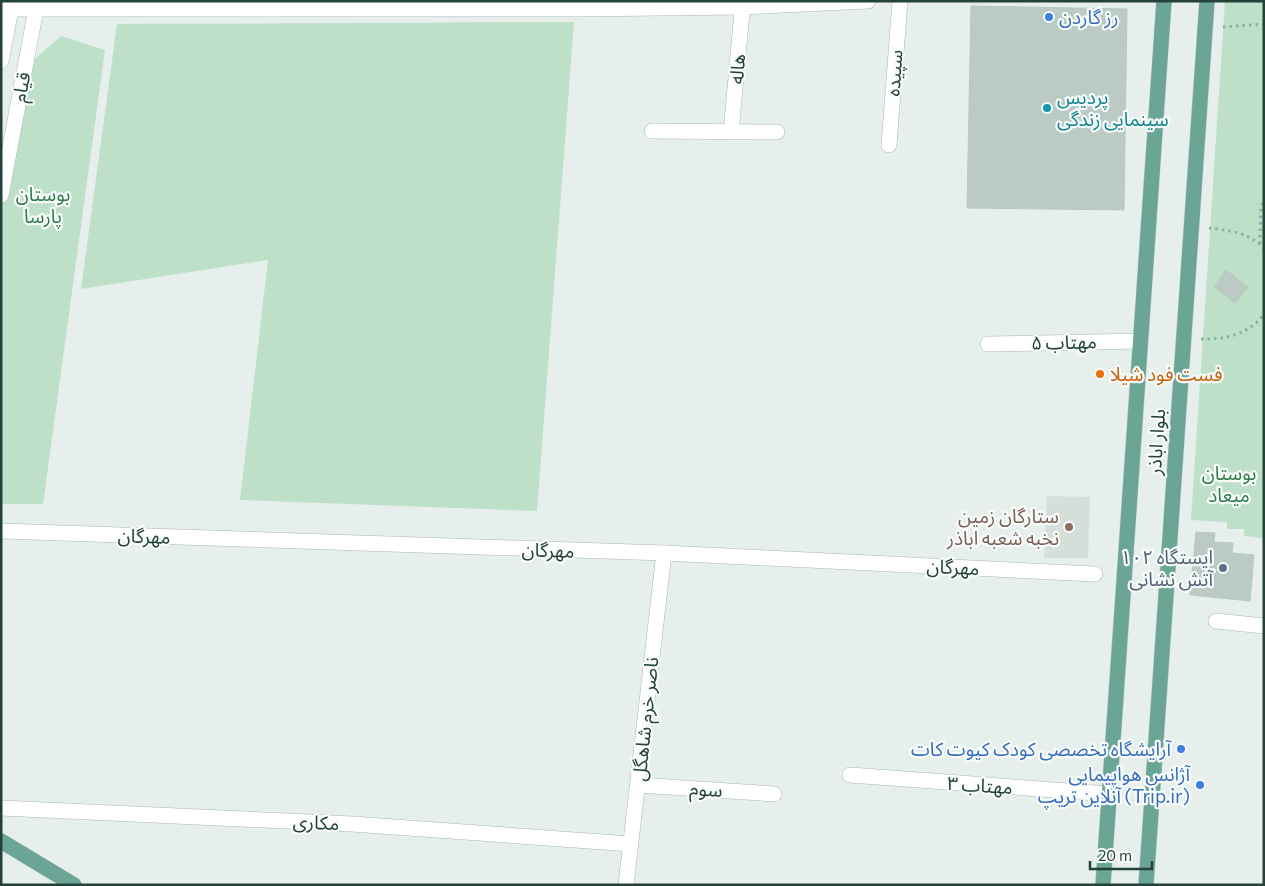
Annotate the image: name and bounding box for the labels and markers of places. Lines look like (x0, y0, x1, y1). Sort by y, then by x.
place label: رز گاردن (1059, 5, 1118, 29)
marker: رز گاردن (1043, 11, 1055, 23)
place label: پردیس سینمایی زندگی (1057, 85, 1169, 131)
marker: پردیس سینمایی زندگی (1041, 102, 1053, 114)
place label: فست فود شیلا (1110, 362, 1223, 386)
marker: فست فود شیلا (1094, 368, 1106, 380)
place label: ستارگان زمین نخبه شعبه اباذر (946, 504, 1059, 550)
marker: ستارگان زمین نخبه شعبه اباذر (1063, 521, 1075, 533)
place label: ایستگاه ۱۰۲ آتش نشانی (1120, 545, 1214, 591)
marker: ایستگاه ۱۰۲ آتش نشانی (1217, 562, 1229, 574)
place label: آرایشگاه تخصصی کودک کیوت کات (911, 737, 1172, 761)
marker: آرایشگاه تخصصی کودک کیوت کات (1175, 743, 1187, 755)
place label: آژانس هواپیمایی آنلاین تریپ (Trip.ir) (1038, 762, 1191, 810)
marker: آژانس هواپیمایی آنلاین تریپ (Trip.ir) (1194, 779, 1206, 791)

